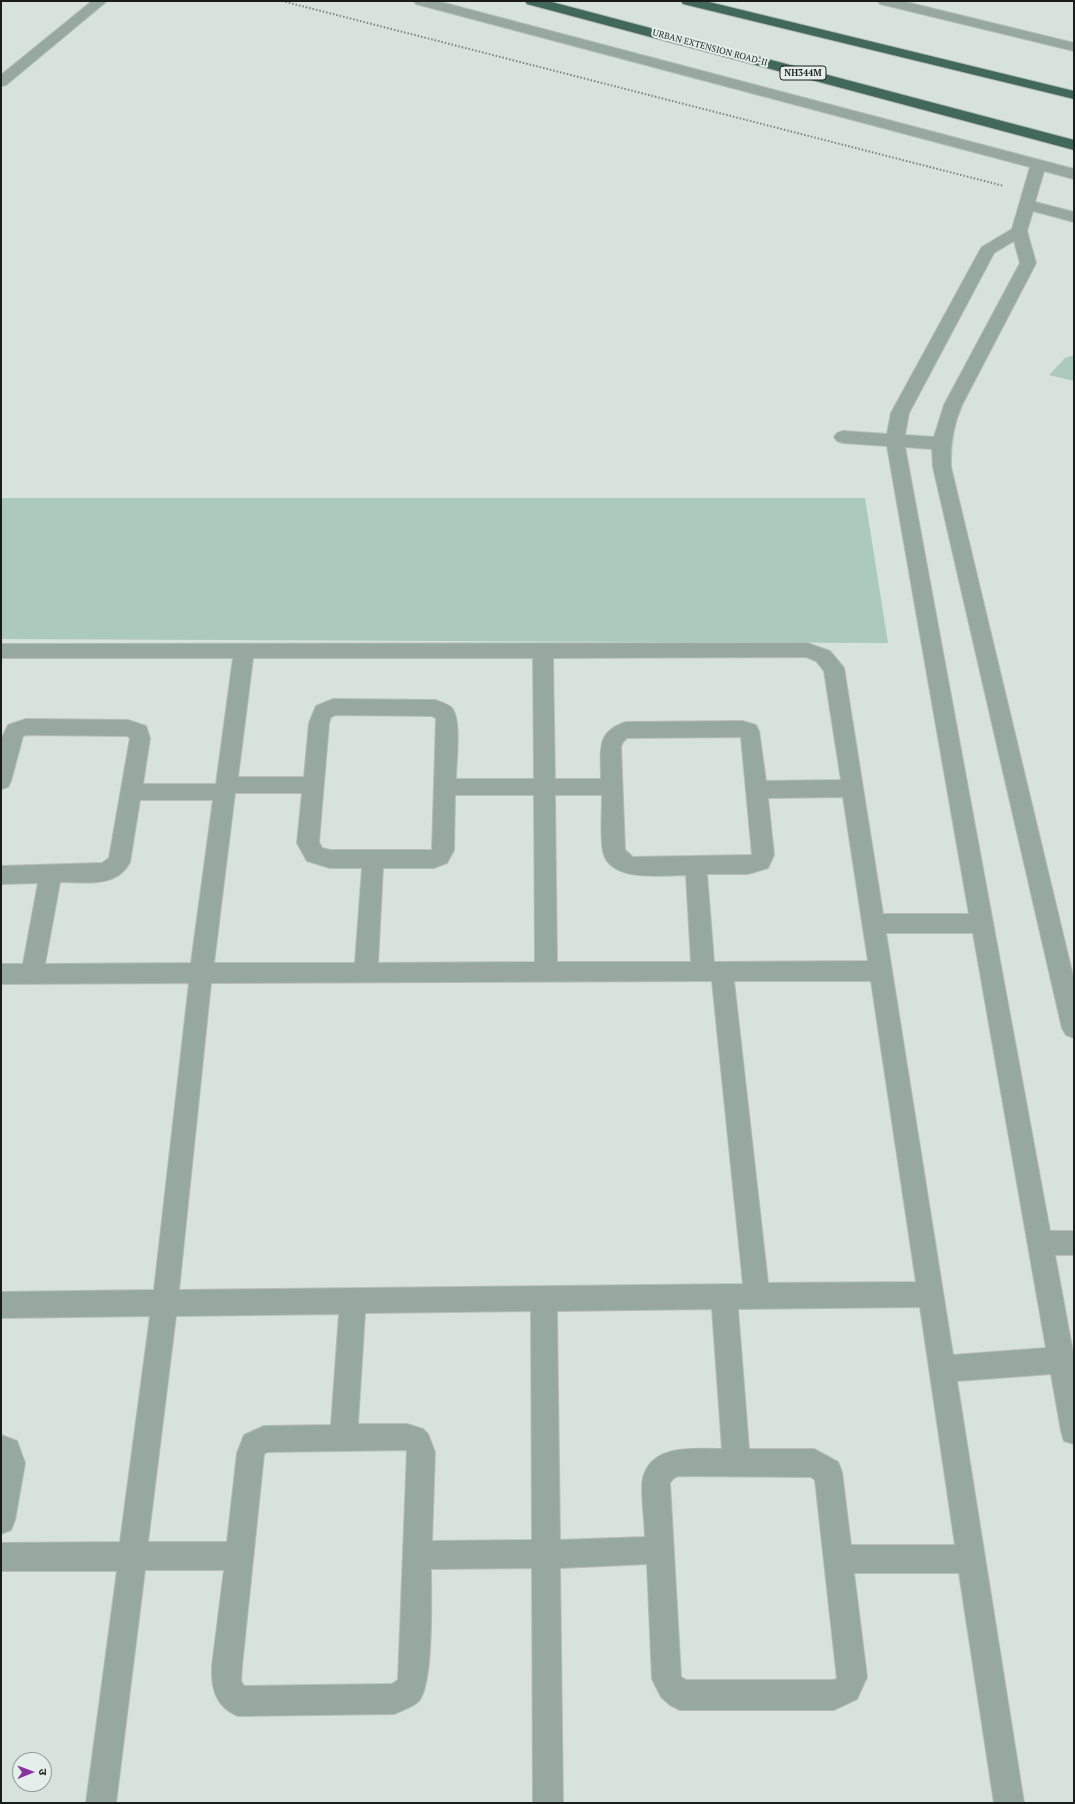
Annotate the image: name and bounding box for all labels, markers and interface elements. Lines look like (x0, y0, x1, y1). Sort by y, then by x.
street label: URBAN EXTENSION ROAD-II (651, 27, 769, 69)
road number: NH344M (780, 66, 826, 80)
north arrow (12, 1752, 52, 1792)
text: उ (36, 1768, 50, 1775)

